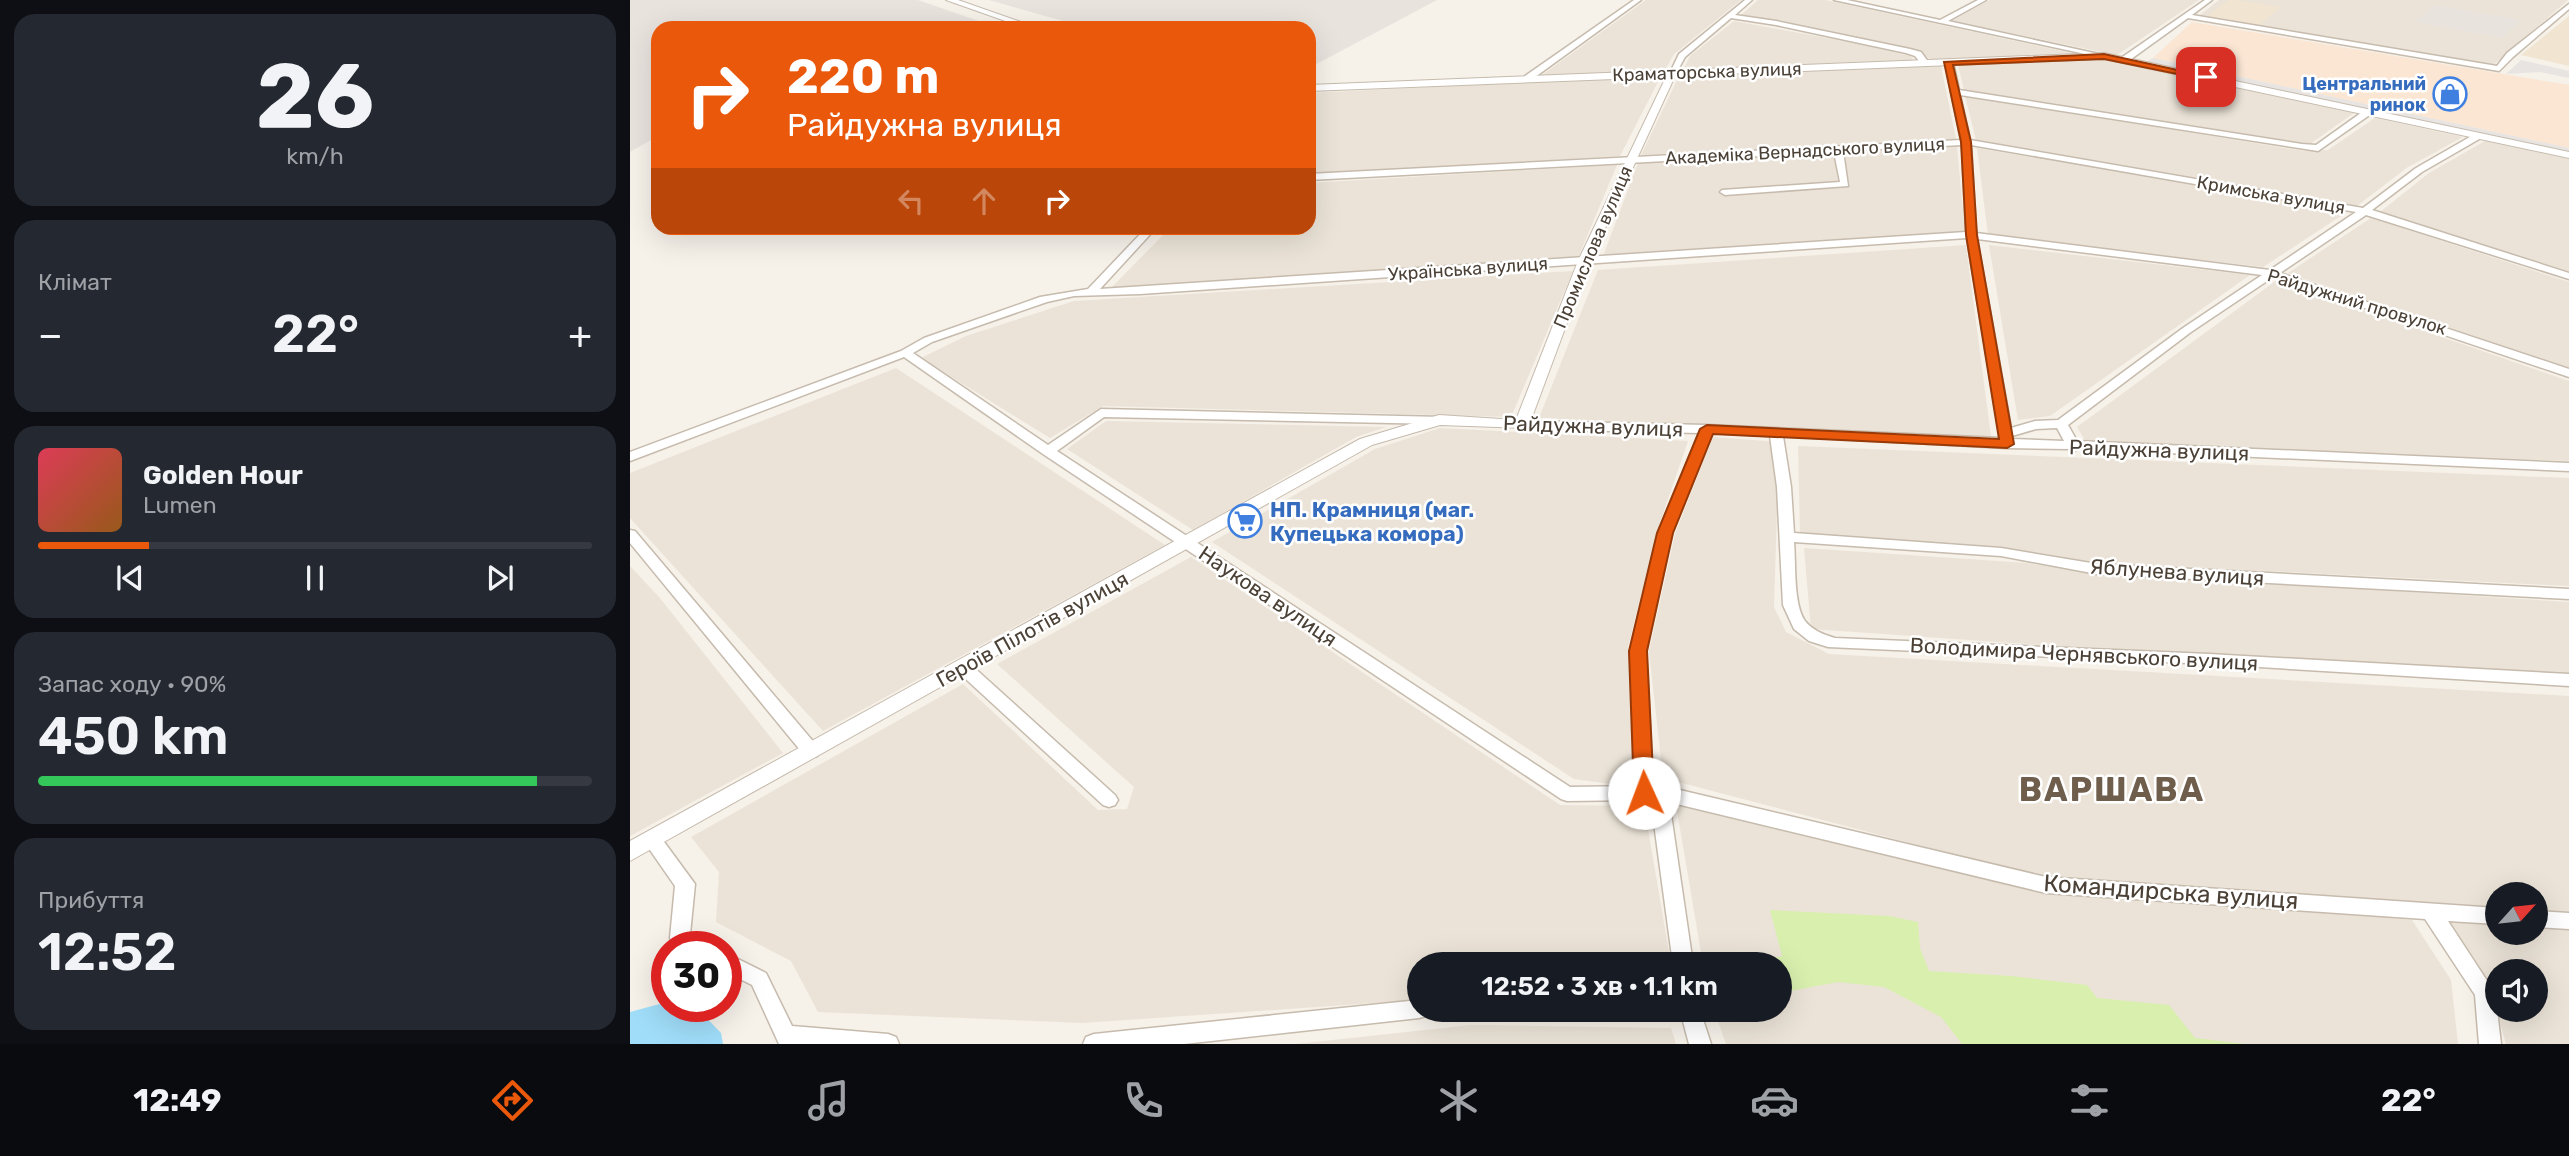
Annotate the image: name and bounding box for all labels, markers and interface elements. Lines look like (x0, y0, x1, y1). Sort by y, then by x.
text: 26 (256, 42, 374, 150)
text: 220 m (787, 47, 939, 105)
pin (2176, 47, 2236, 107)
icon: right (672, 49, 763, 140)
street label: Краматорська вулиця (1612, 58, 1802, 86)
icon: arrive (2187, 58, 2225, 96)
place label: Центральний ринок (2302, 73, 2426, 116)
shop icon: Центральний ринок (2431, 75, 2469, 113)
text: Райдужна вулиця (787, 106, 1062, 144)
street label: Академіка Вернадського вулиця (1665, 133, 1945, 169)
text: km/h (286, 142, 344, 170)
street label: Промислова вулиця (1549, 163, 1637, 331)
street label: Кримська вулиця (2195, 171, 2347, 219)
icon: left (892, 182, 930, 220)
icon: ahead (965, 182, 1003, 220)
icon: right (1038, 182, 1076, 220)
street label: Українська вулиця (1387, 252, 1549, 286)
street label: Райдужний провулок (2265, 264, 2450, 340)
text: Клімат (38, 268, 112, 296)
text: 22° (272, 303, 359, 365)
text: − (38, 312, 63, 358)
text: + (568, 312, 592, 358)
street label: Райдужна вулиця (1502, 410, 1684, 442)
street label: Райдужна вулиця (2068, 434, 2250, 466)
text: Golden Hour (143, 460, 303, 491)
text: Lumen (143, 491, 217, 519)
place label: НП. Крамниця (маг. Купецька комора) (1270, 497, 1474, 546)
supermarket icon: НП. Крамниця (маг. Купецька комора) (1226, 502, 1264, 540)
street label: Наукова вулиця (1194, 540, 1342, 652)
street label: Яблунева вулиця (2089, 553, 2265, 591)
icon: previous (111, 559, 149, 597)
icon: pause (296, 559, 334, 597)
icon: next (481, 559, 519, 597)
street label: Героїв Пілотів вулиця (932, 566, 1132, 692)
street label: Володимира Чернявського вулиця (1909, 632, 2259, 676)
text: Запас ходу · 90% (38, 670, 226, 698)
text: 450 km (38, 705, 229, 767)
position arrow (1607, 756, 1681, 830)
district label: ВАРШАВА (2019, 770, 2205, 809)
street label: Командирська вулиця (2043, 869, 2299, 915)
north arrow (2485, 882, 2548, 945)
map controls (2485, 882, 2548, 1022)
text: Прибуття (38, 886, 144, 914)
text: 12:52 (38, 921, 176, 983)
speed limit sign: 30 (651, 931, 742, 1022)
button: sound (2485, 959, 2548, 1022)
text: 12:52 · 3 хв · 1.1 km (1481, 971, 1718, 1002)
icon: directions (488, 1076, 537, 1125)
icon: music (804, 1076, 853, 1125)
icon: phone (1119, 1076, 1168, 1125)
icon: climate (1434, 1076, 1483, 1125)
icon: car (1750, 1076, 1799, 1125)
icon: filters (2065, 1076, 2114, 1125)
text: 12:49 (133, 1081, 222, 1119)
text: 22° (2381, 1081, 2436, 1119)

